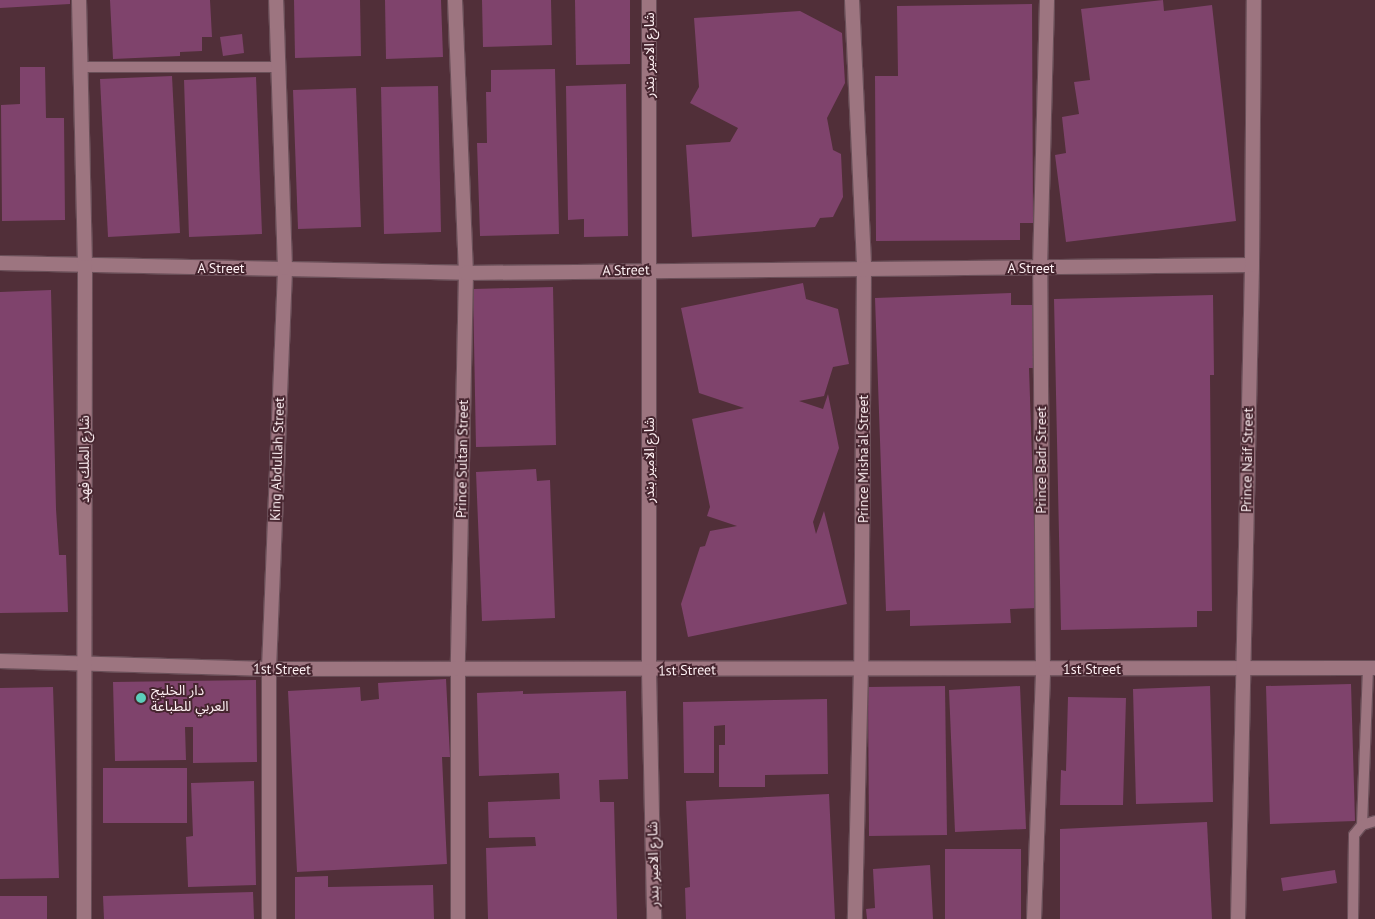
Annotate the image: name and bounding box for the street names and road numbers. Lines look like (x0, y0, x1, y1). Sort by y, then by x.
street label: شارع الامير بندر (641, 12, 657, 98)
street label: A Street (197, 260, 245, 276)
street label: A Street (1007, 260, 1055, 276)
street label: A Street (602, 261, 650, 279)
street label: Prince Misha'al Street (855, 395, 871, 523)
street label: King Abdullah Street (266, 397, 288, 521)
street label: Prince Sultan Street (453, 400, 471, 518)
street label: Prince Badr Street (1033, 406, 1049, 514)
street label: Prince Naif Street (1238, 408, 1256, 512)
street label: شارع الملك فهد (76, 415, 92, 503)
street label: شارع الامير بندر (641, 417, 657, 503)
street label: 1st Street (253, 660, 311, 678)
street label: 1st Street (658, 661, 716, 679)
street label: 1st Street (1063, 661, 1121, 677)
street label: شارع الامير بندر (644, 821, 662, 907)

